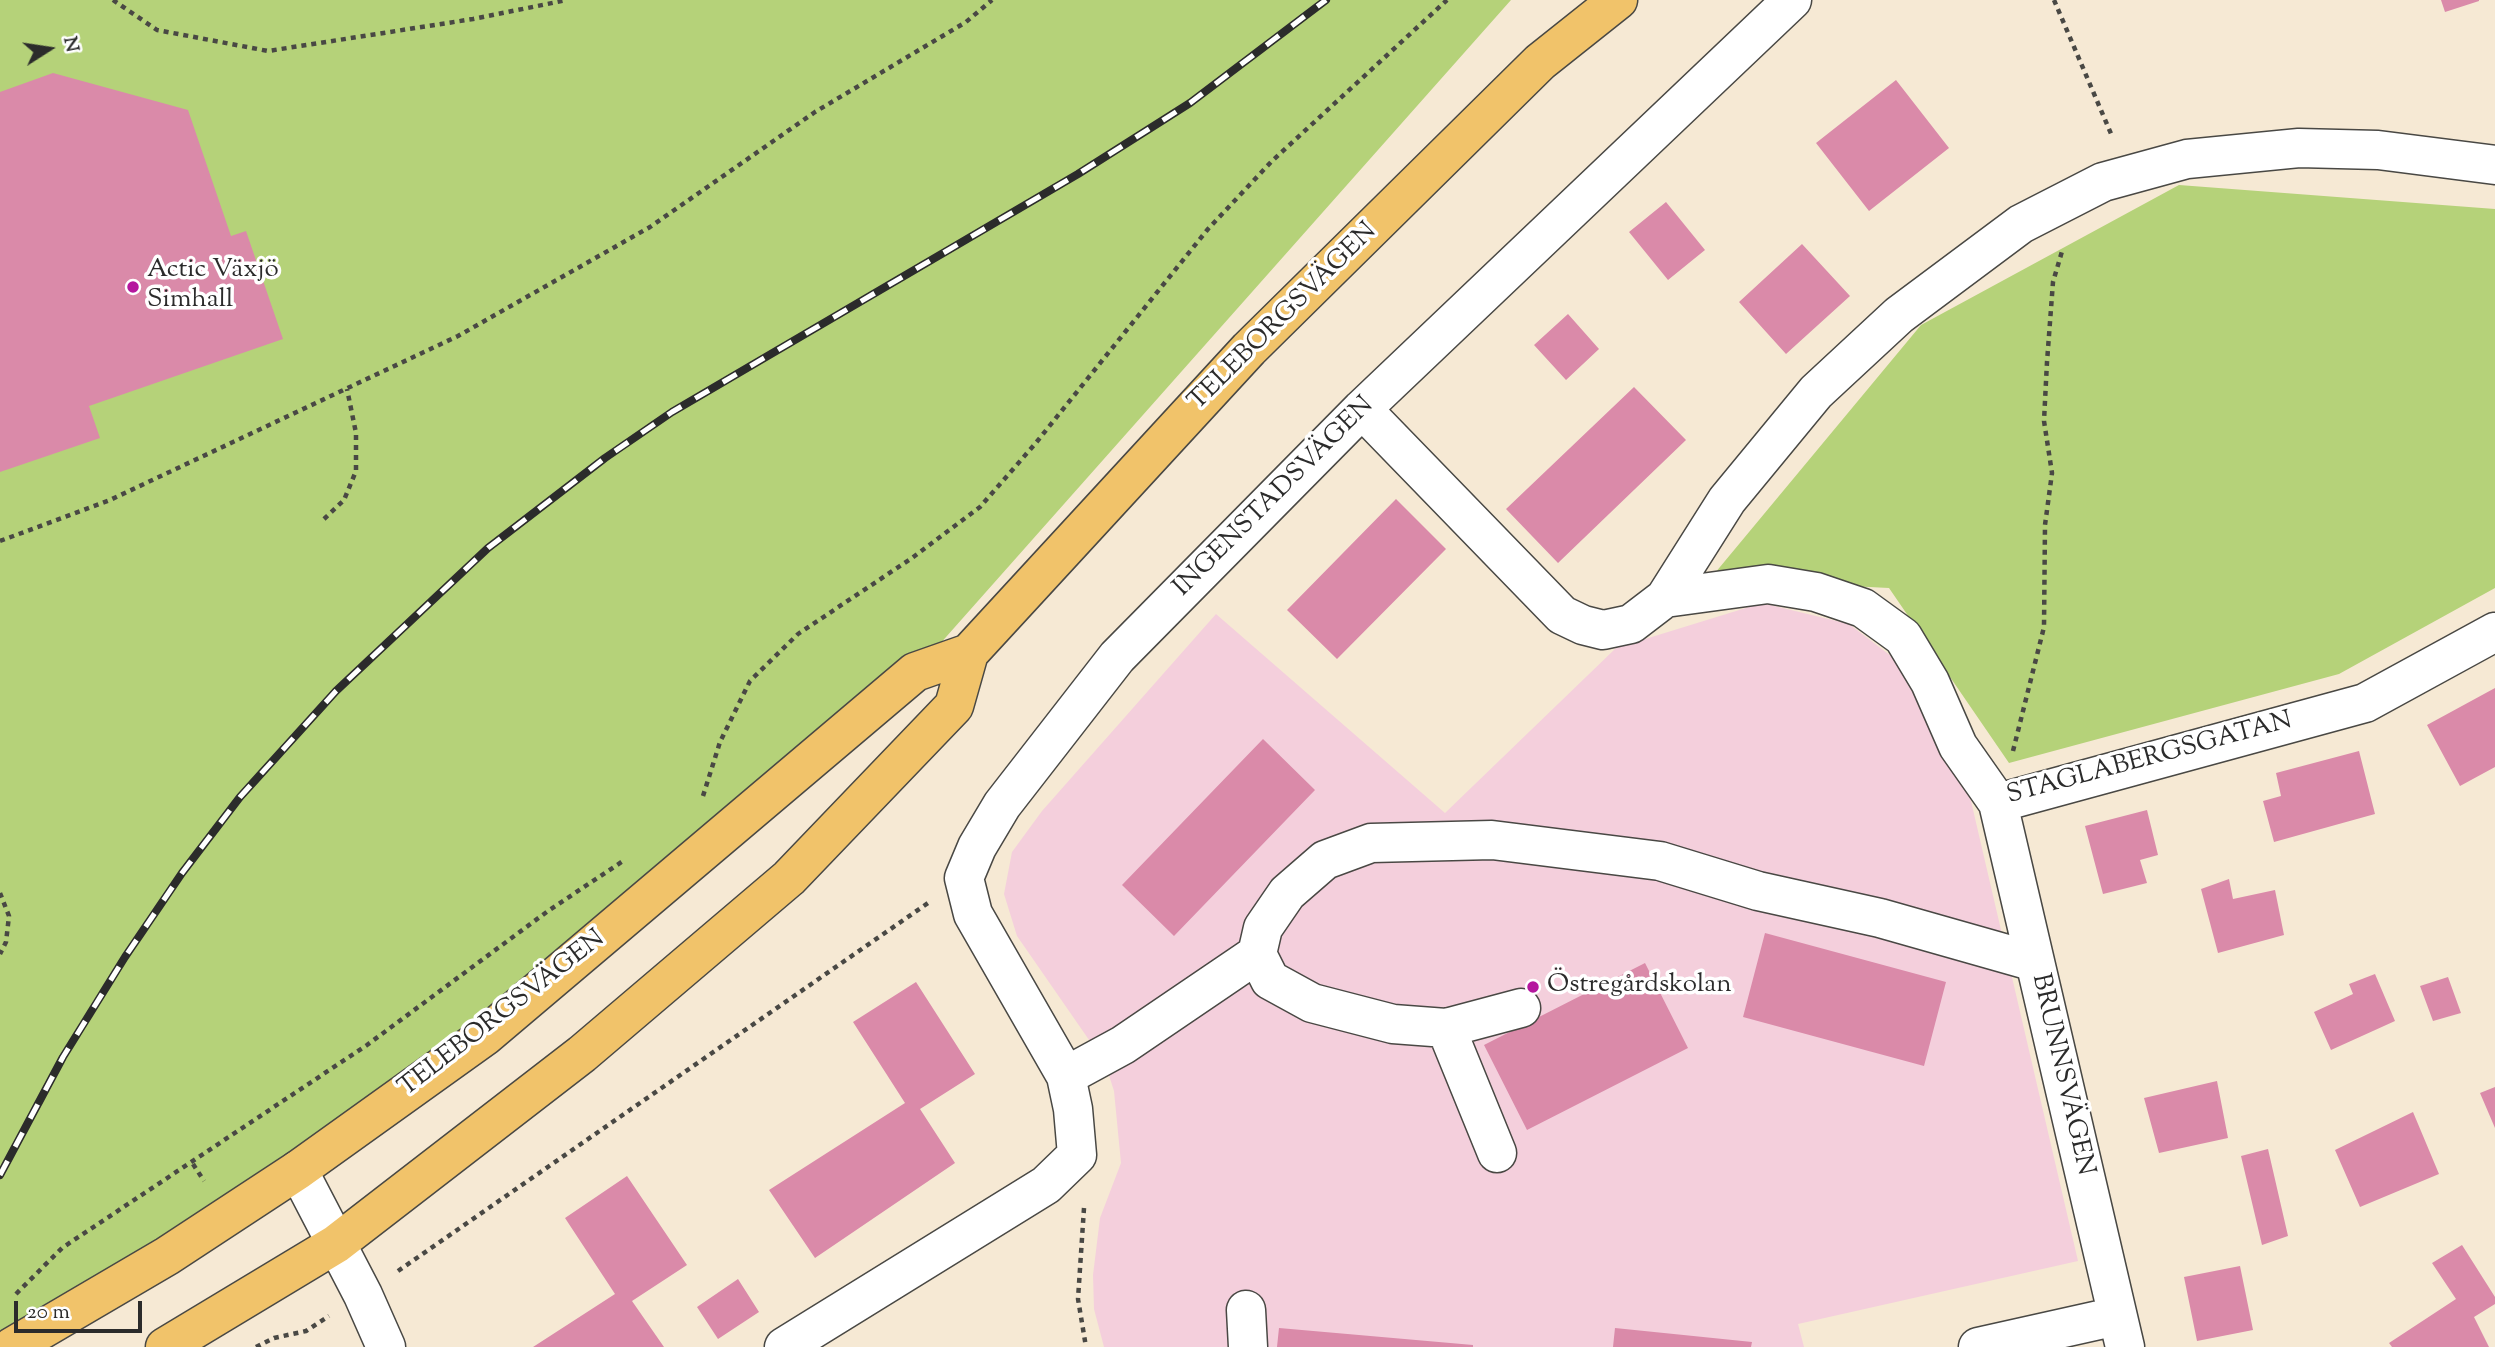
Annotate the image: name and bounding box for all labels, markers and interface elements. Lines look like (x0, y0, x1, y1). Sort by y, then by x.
north arrow (14, 14, 84, 84)
text: N (55, 34, 85, 55)
street label: TELEBORGSVÄGEN (1183, 217, 1385, 419)
place label: Actic Växjö Simhall (147, 256, 279, 318)
marker: Actic Växjö Simhall (125, 279, 141, 295)
street label: INGENSTADSVÄGEN (1168, 391, 1382, 605)
street label: STAGLABERGSGATAN (2004, 707, 2296, 813)
street label: TELEBORGSVÄGEN (394, 925, 612, 1105)
place label: Östregårdskolan (1547, 971, 1731, 1003)
street label: BRUNNSVÄGEN (2023, 971, 2099, 1179)
marker: Östregårdskolan (1525, 979, 1541, 995)
scale bar (18, 1288, 145, 1332)
text: 20 m (27, 1298, 70, 1328)

